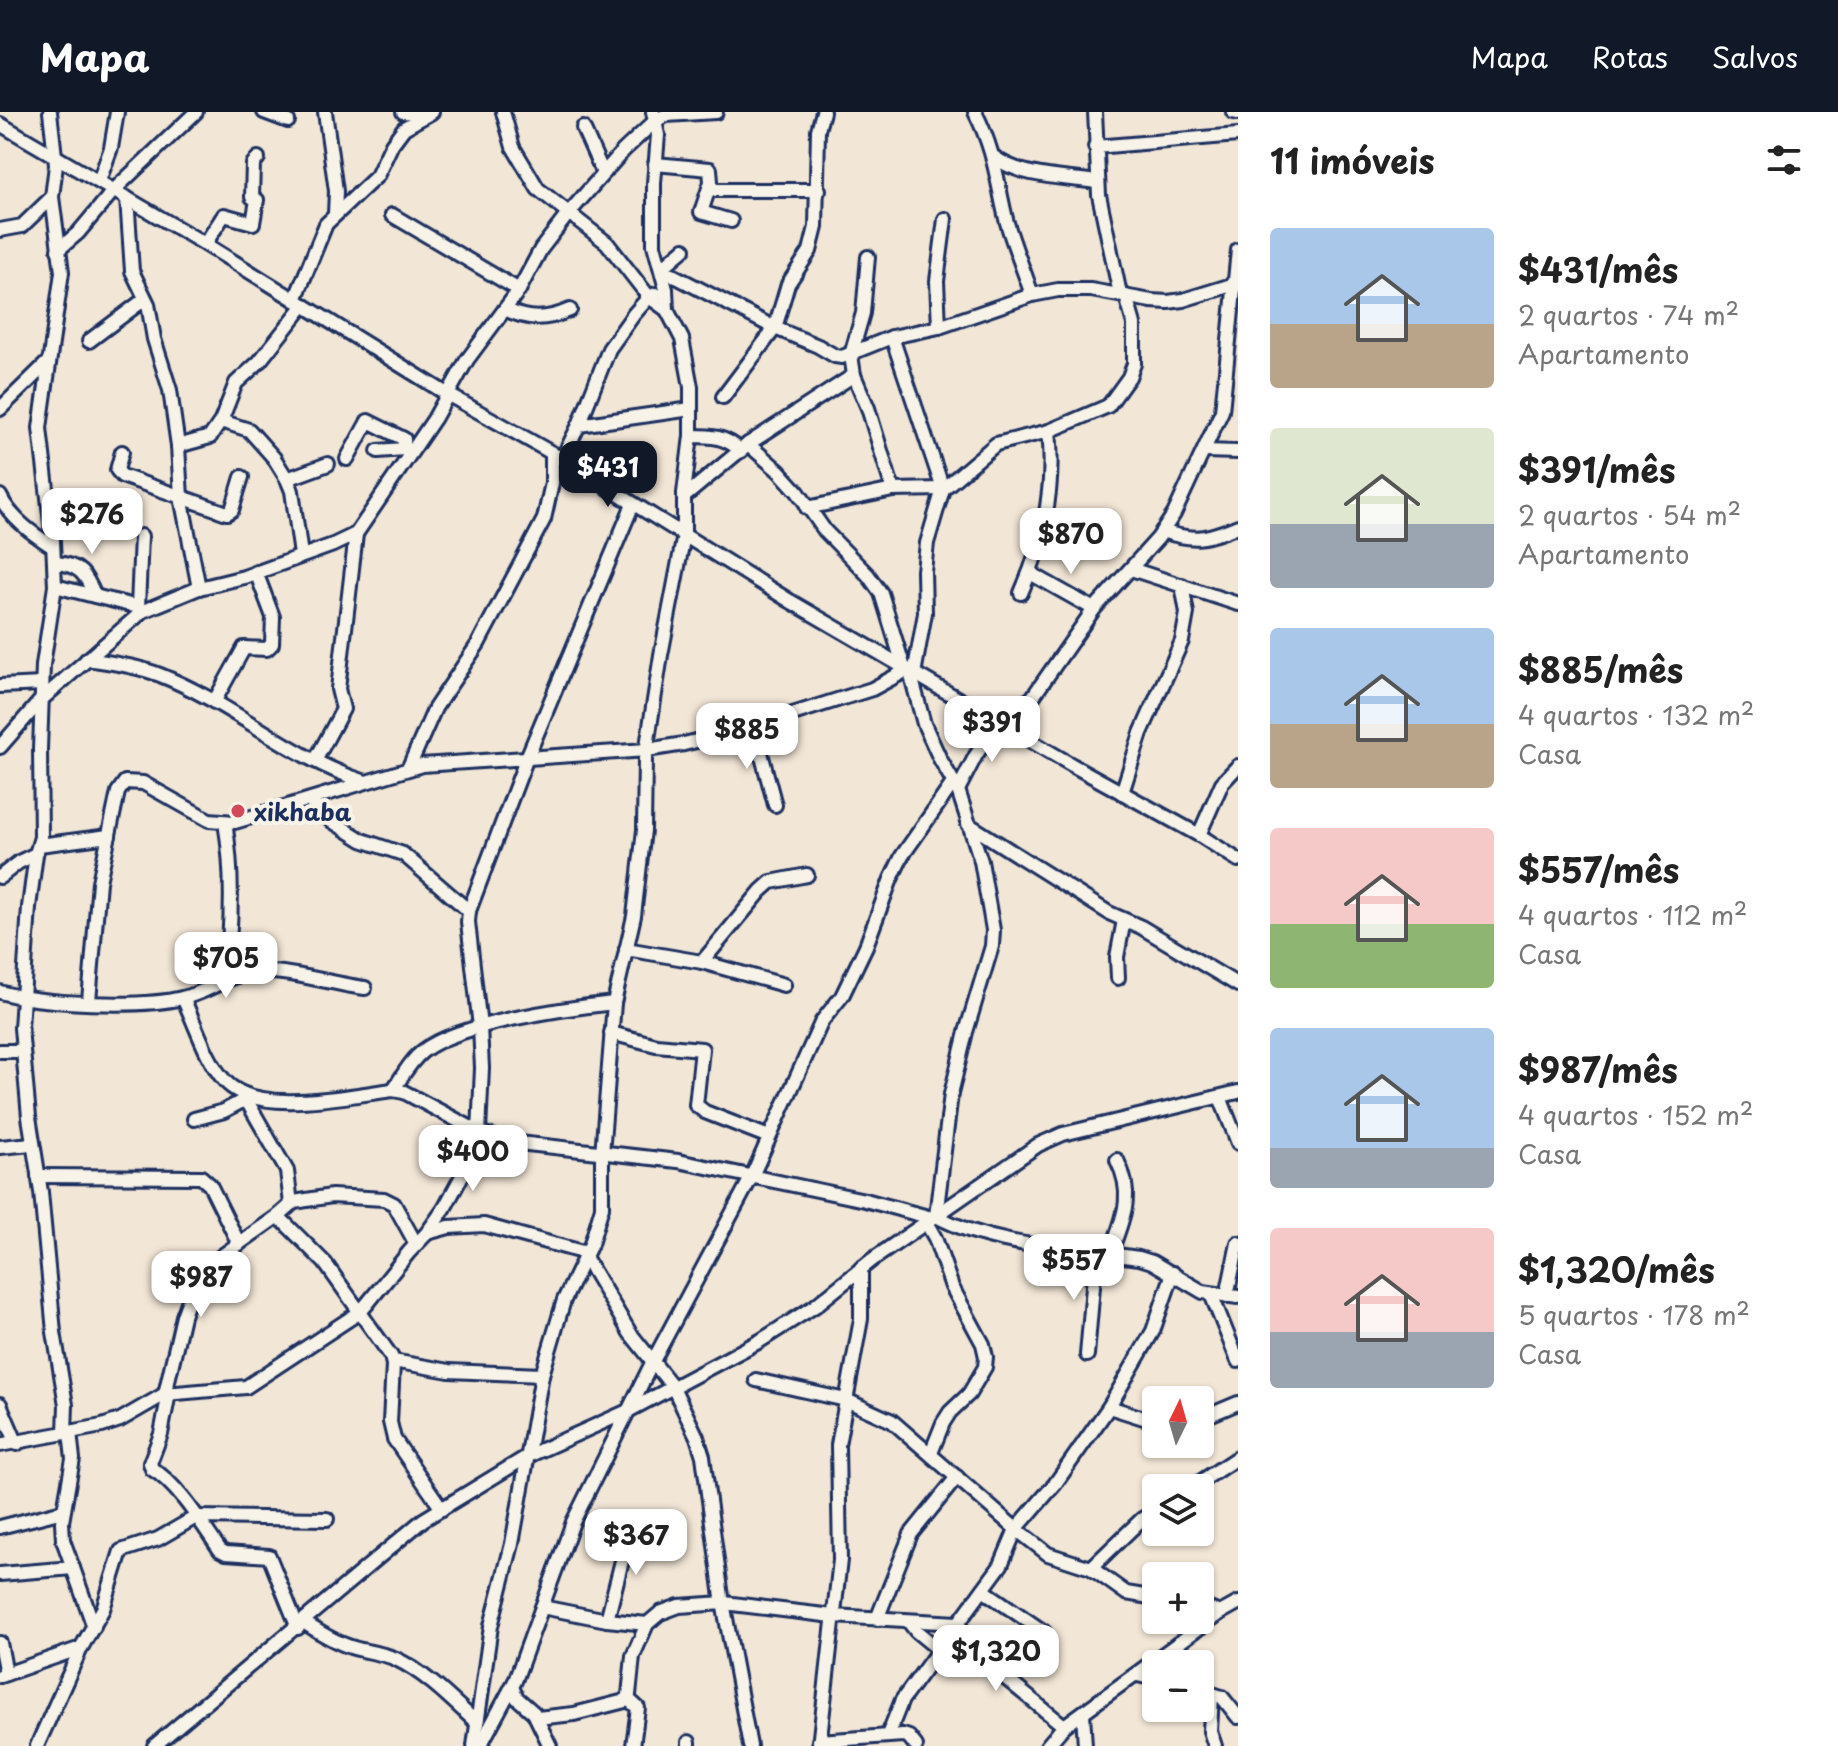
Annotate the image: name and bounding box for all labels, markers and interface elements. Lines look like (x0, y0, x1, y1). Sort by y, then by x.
text: Mapa (40, 28, 150, 85)
text: Mapa (1471, 35, 1548, 78)
text: Rotas (1592, 35, 1668, 78)
text: Salvos (1712, 35, 1798, 78)
text: 11 imóveis (1270, 134, 1435, 186)
icon: filters (1762, 138, 1806, 182)
text: $431/mês (1518, 243, 1678, 295)
icon: home (1334, 260, 1430, 356)
text: 2 quartos · 74 m² (1518, 295, 1739, 334)
text: Apartamento (1518, 334, 1689, 373)
pin: $431 (561, 441, 655, 509)
text: $391/mês (1518, 443, 1676, 495)
text: $431 (577, 447, 639, 486)
icon: home (1334, 460, 1430, 556)
pin: $276 (45, 488, 139, 556)
text: $276 (60, 494, 124, 533)
text: 2 quartos · 54 m² (1518, 495, 1741, 534)
pin: $870 (1024, 508, 1118, 576)
text: $870 (1038, 514, 1104, 553)
text: Apartamento (1518, 534, 1689, 573)
text: $885/mês (1518, 643, 1683, 695)
icon: home (1334, 660, 1430, 756)
text: 4 quartos · 132 m² (1518, 695, 1755, 734)
pin: $391 (945, 696, 1039, 764)
text: $391 (962, 702, 1022, 741)
pin: $885 (700, 703, 794, 771)
text: $885 (714, 709, 780, 748)
text: Casa (1518, 734, 1581, 773)
place label: xikhaba (254, 793, 352, 829)
marker: xikhaba (229, 802, 247, 820)
text: $557/mês (1518, 843, 1680, 895)
icon: home (1334, 860, 1430, 956)
text: 4 quartos · 112 m² (1518, 895, 1747, 934)
pin: $705 (179, 932, 273, 1000)
text: Casa (1518, 934, 1581, 973)
text: $705 (192, 938, 260, 977)
text: $987/mês (1518, 1043, 1678, 1095)
icon: home (1334, 1060, 1430, 1156)
text: 4 quartos · 152 m² (1518, 1095, 1753, 1134)
pin: $400 (426, 1125, 520, 1193)
text: $400 (437, 1131, 509, 1170)
text: Casa (1518, 1134, 1581, 1173)
pin: $557 (1027, 1234, 1121, 1302)
text: $557 (1042, 1240, 1106, 1279)
text: $1,320/mês (1518, 1243, 1715, 1295)
pin: $987 (154, 1251, 248, 1319)
text: $987 (169, 1257, 233, 1296)
icon: home (1334, 1260, 1430, 1356)
text: 5 quartos · 178 m² (1518, 1295, 1750, 1334)
text: Casa (1518, 1334, 1581, 1373)
north arrow (1142, 1386, 1214, 1458)
map controls (1142, 1386, 1214, 1722)
button: layers (1142, 1474, 1214, 1546)
pin: $367 (589, 1509, 683, 1577)
text: $367 (603, 1515, 669, 1554)
button: + (1142, 1562, 1214, 1634)
pin: $1,320 (931, 1625, 1061, 1693)
text: $1,320 (951, 1631, 1041, 1670)
button: − (1142, 1650, 1214, 1722)

